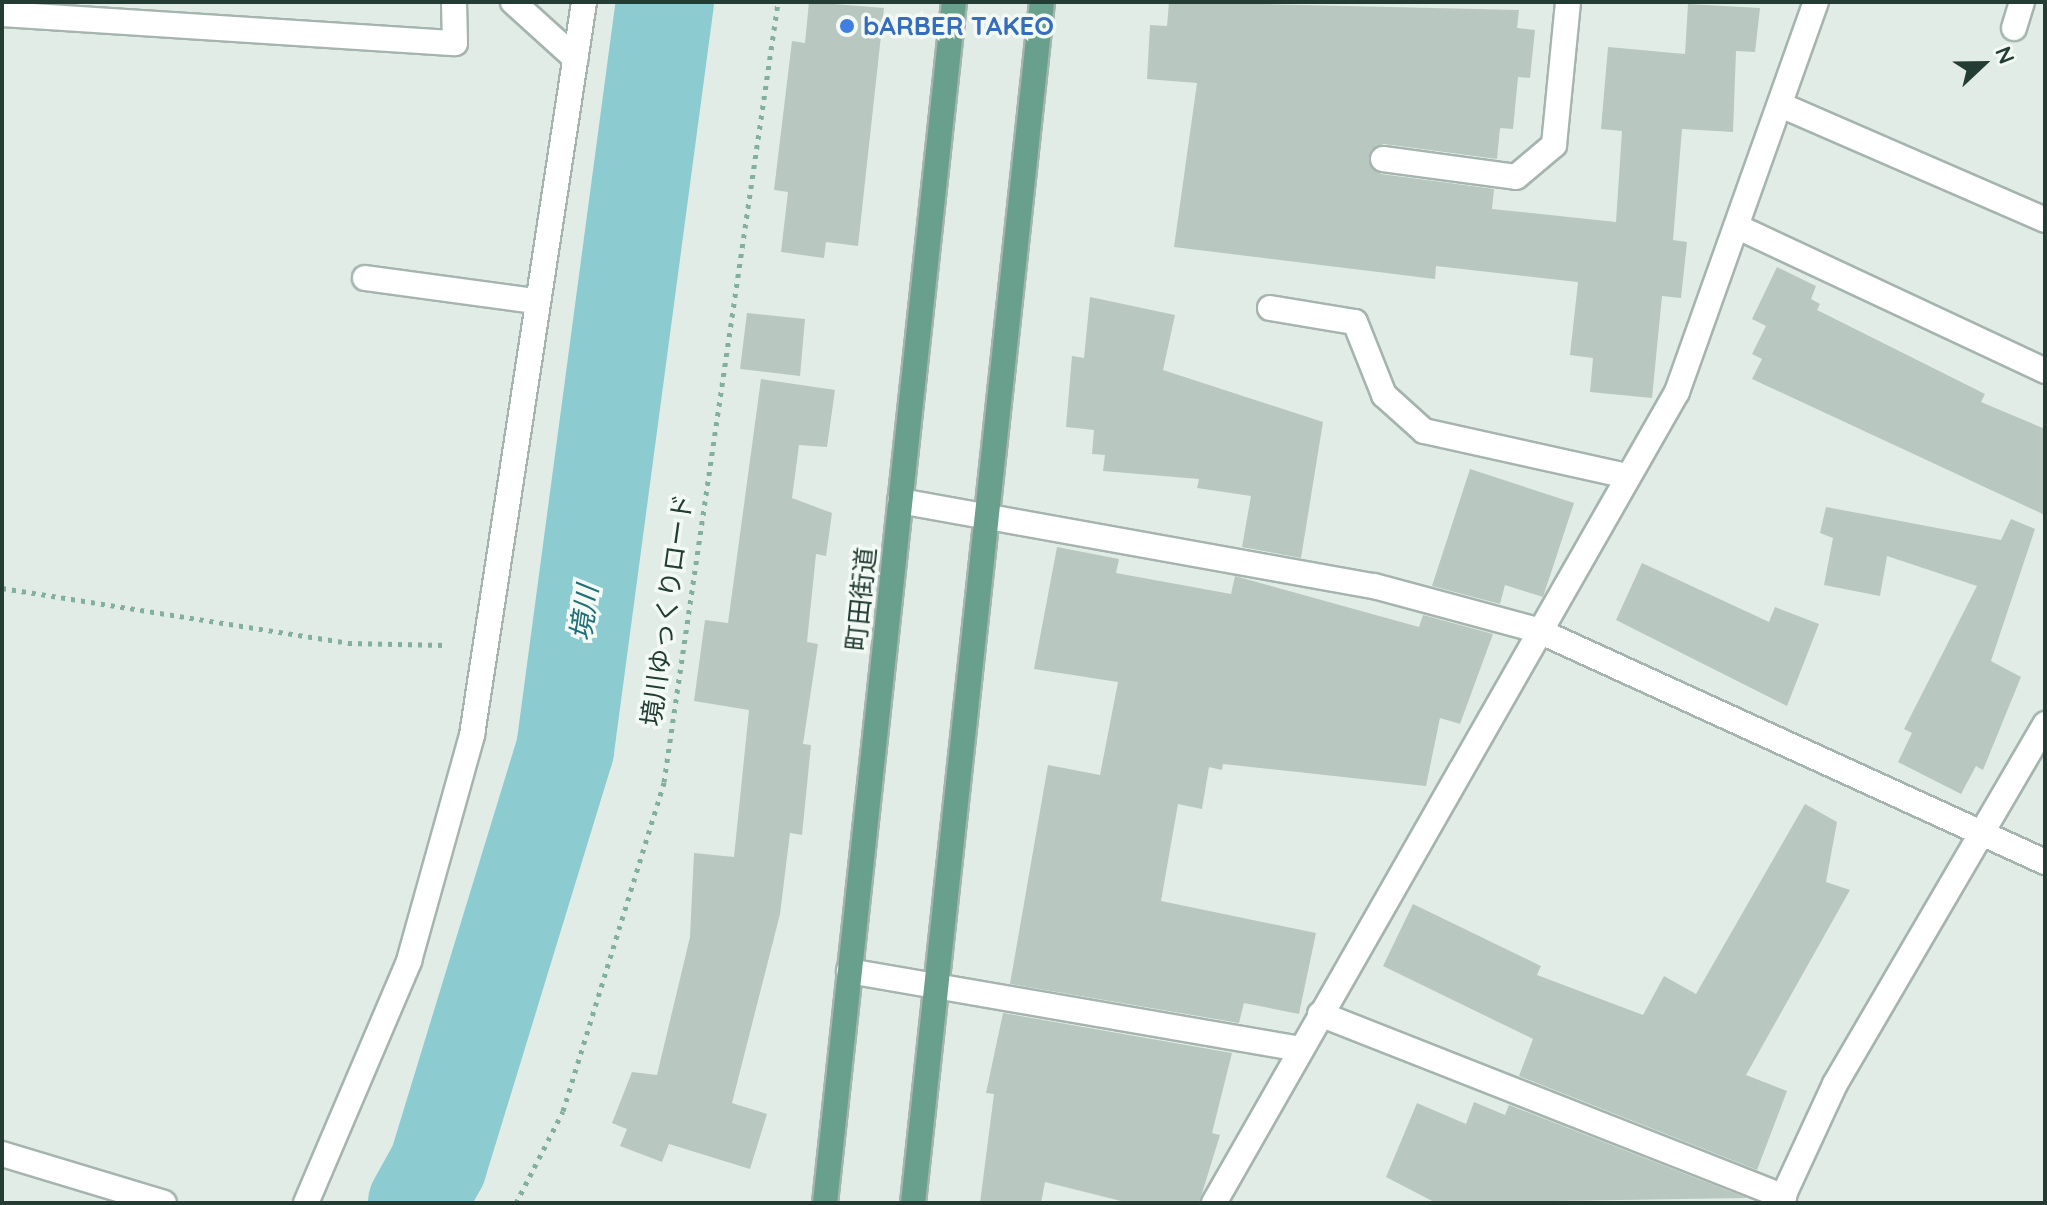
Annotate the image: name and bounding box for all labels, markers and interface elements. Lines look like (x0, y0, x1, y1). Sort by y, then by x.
place label: bARBER TAKEO (863, 10, 1054, 42)
marker: bARBER TAKEO (838, 17, 856, 35)
north arrow (1943, 24, 2023, 104)
text: N (1989, 42, 2021, 68)
street label: 境川ゆっくりロード (635, 492, 699, 728)
street label: 町田街道 (840, 546, 882, 652)
water label: 境川 (563, 583, 605, 643)

